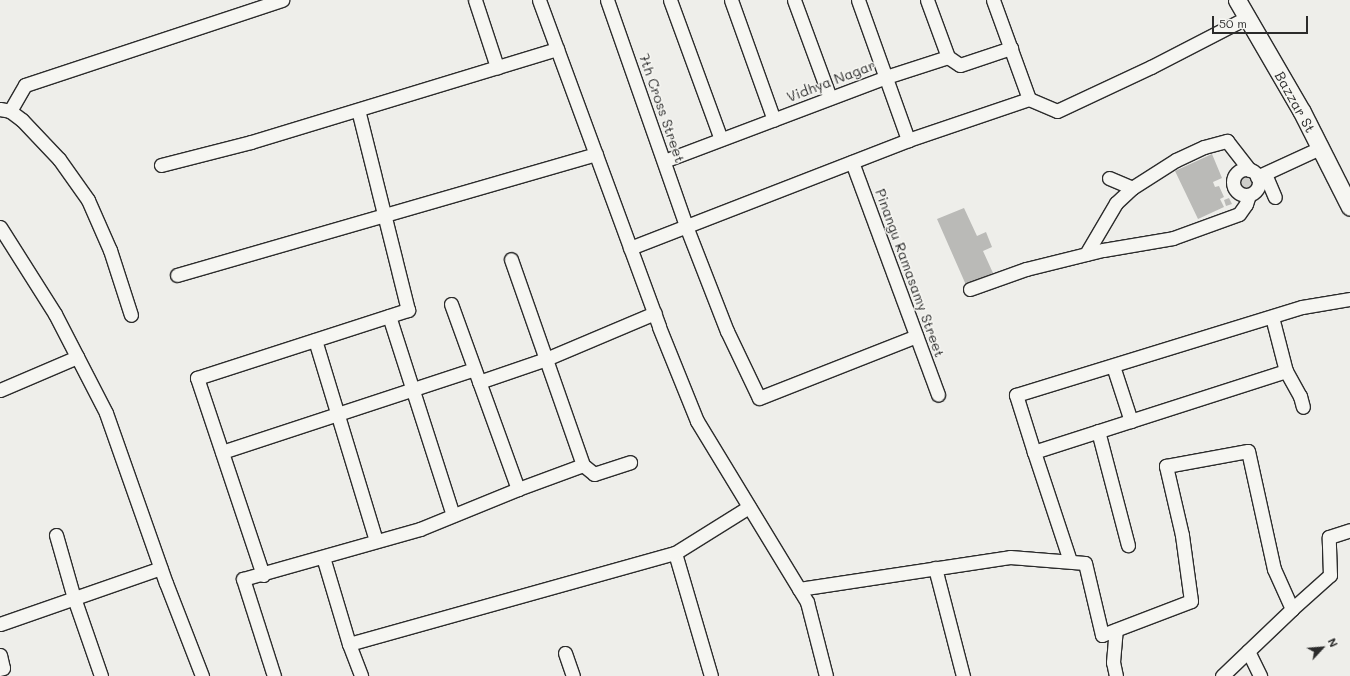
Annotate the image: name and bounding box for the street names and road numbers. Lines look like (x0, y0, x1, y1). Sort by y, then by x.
street label: 7th Cross Street (635, 51, 689, 165)
street label: Vidhya Nagar (784, 56, 878, 106)
street label: Bazzar St (1271, 69, 1319, 135)
street label: Pinangu Ramasamy Street (872, 187, 948, 359)

